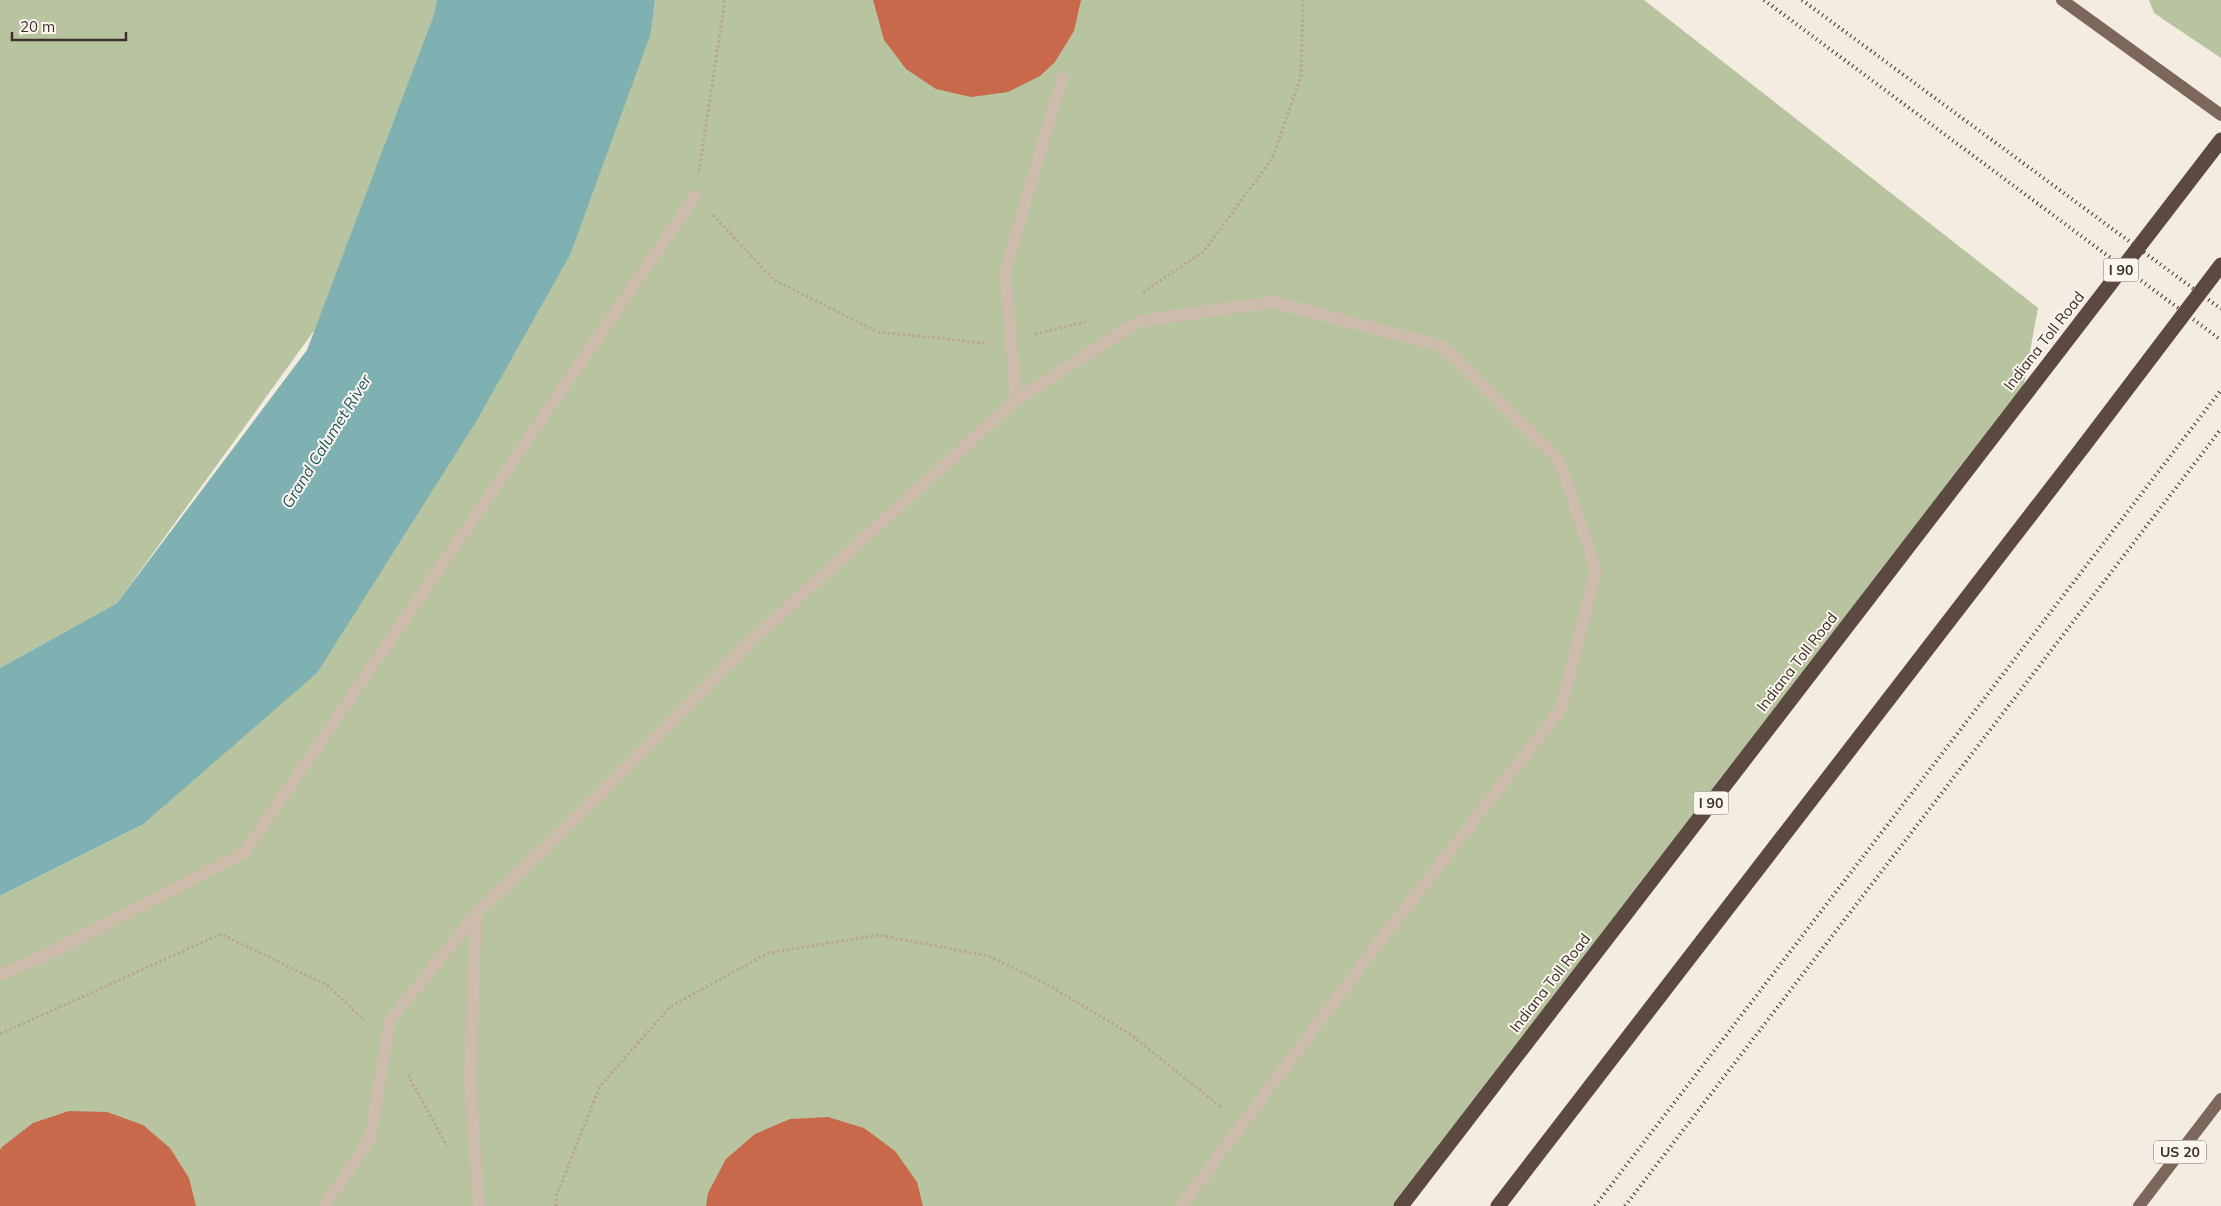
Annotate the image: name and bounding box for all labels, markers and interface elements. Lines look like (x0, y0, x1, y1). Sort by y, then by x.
scale bar (12, 10, 126, 42)
text: 20 m (20, 17, 55, 36)
road number: I 90 (2104, 258, 2138, 282)
street label: Indiana Toll Road (1999, 287, 2088, 394)
water label: Grand Calumet River (277, 369, 376, 512)
street label: Indiana Toll Road (1752, 608, 1841, 715)
road number: I 90 (1694, 791, 1728, 814)
street label: Indiana Toll Road (1505, 929, 1594, 1036)
road number: US 20 (2154, 1140, 2206, 1164)

